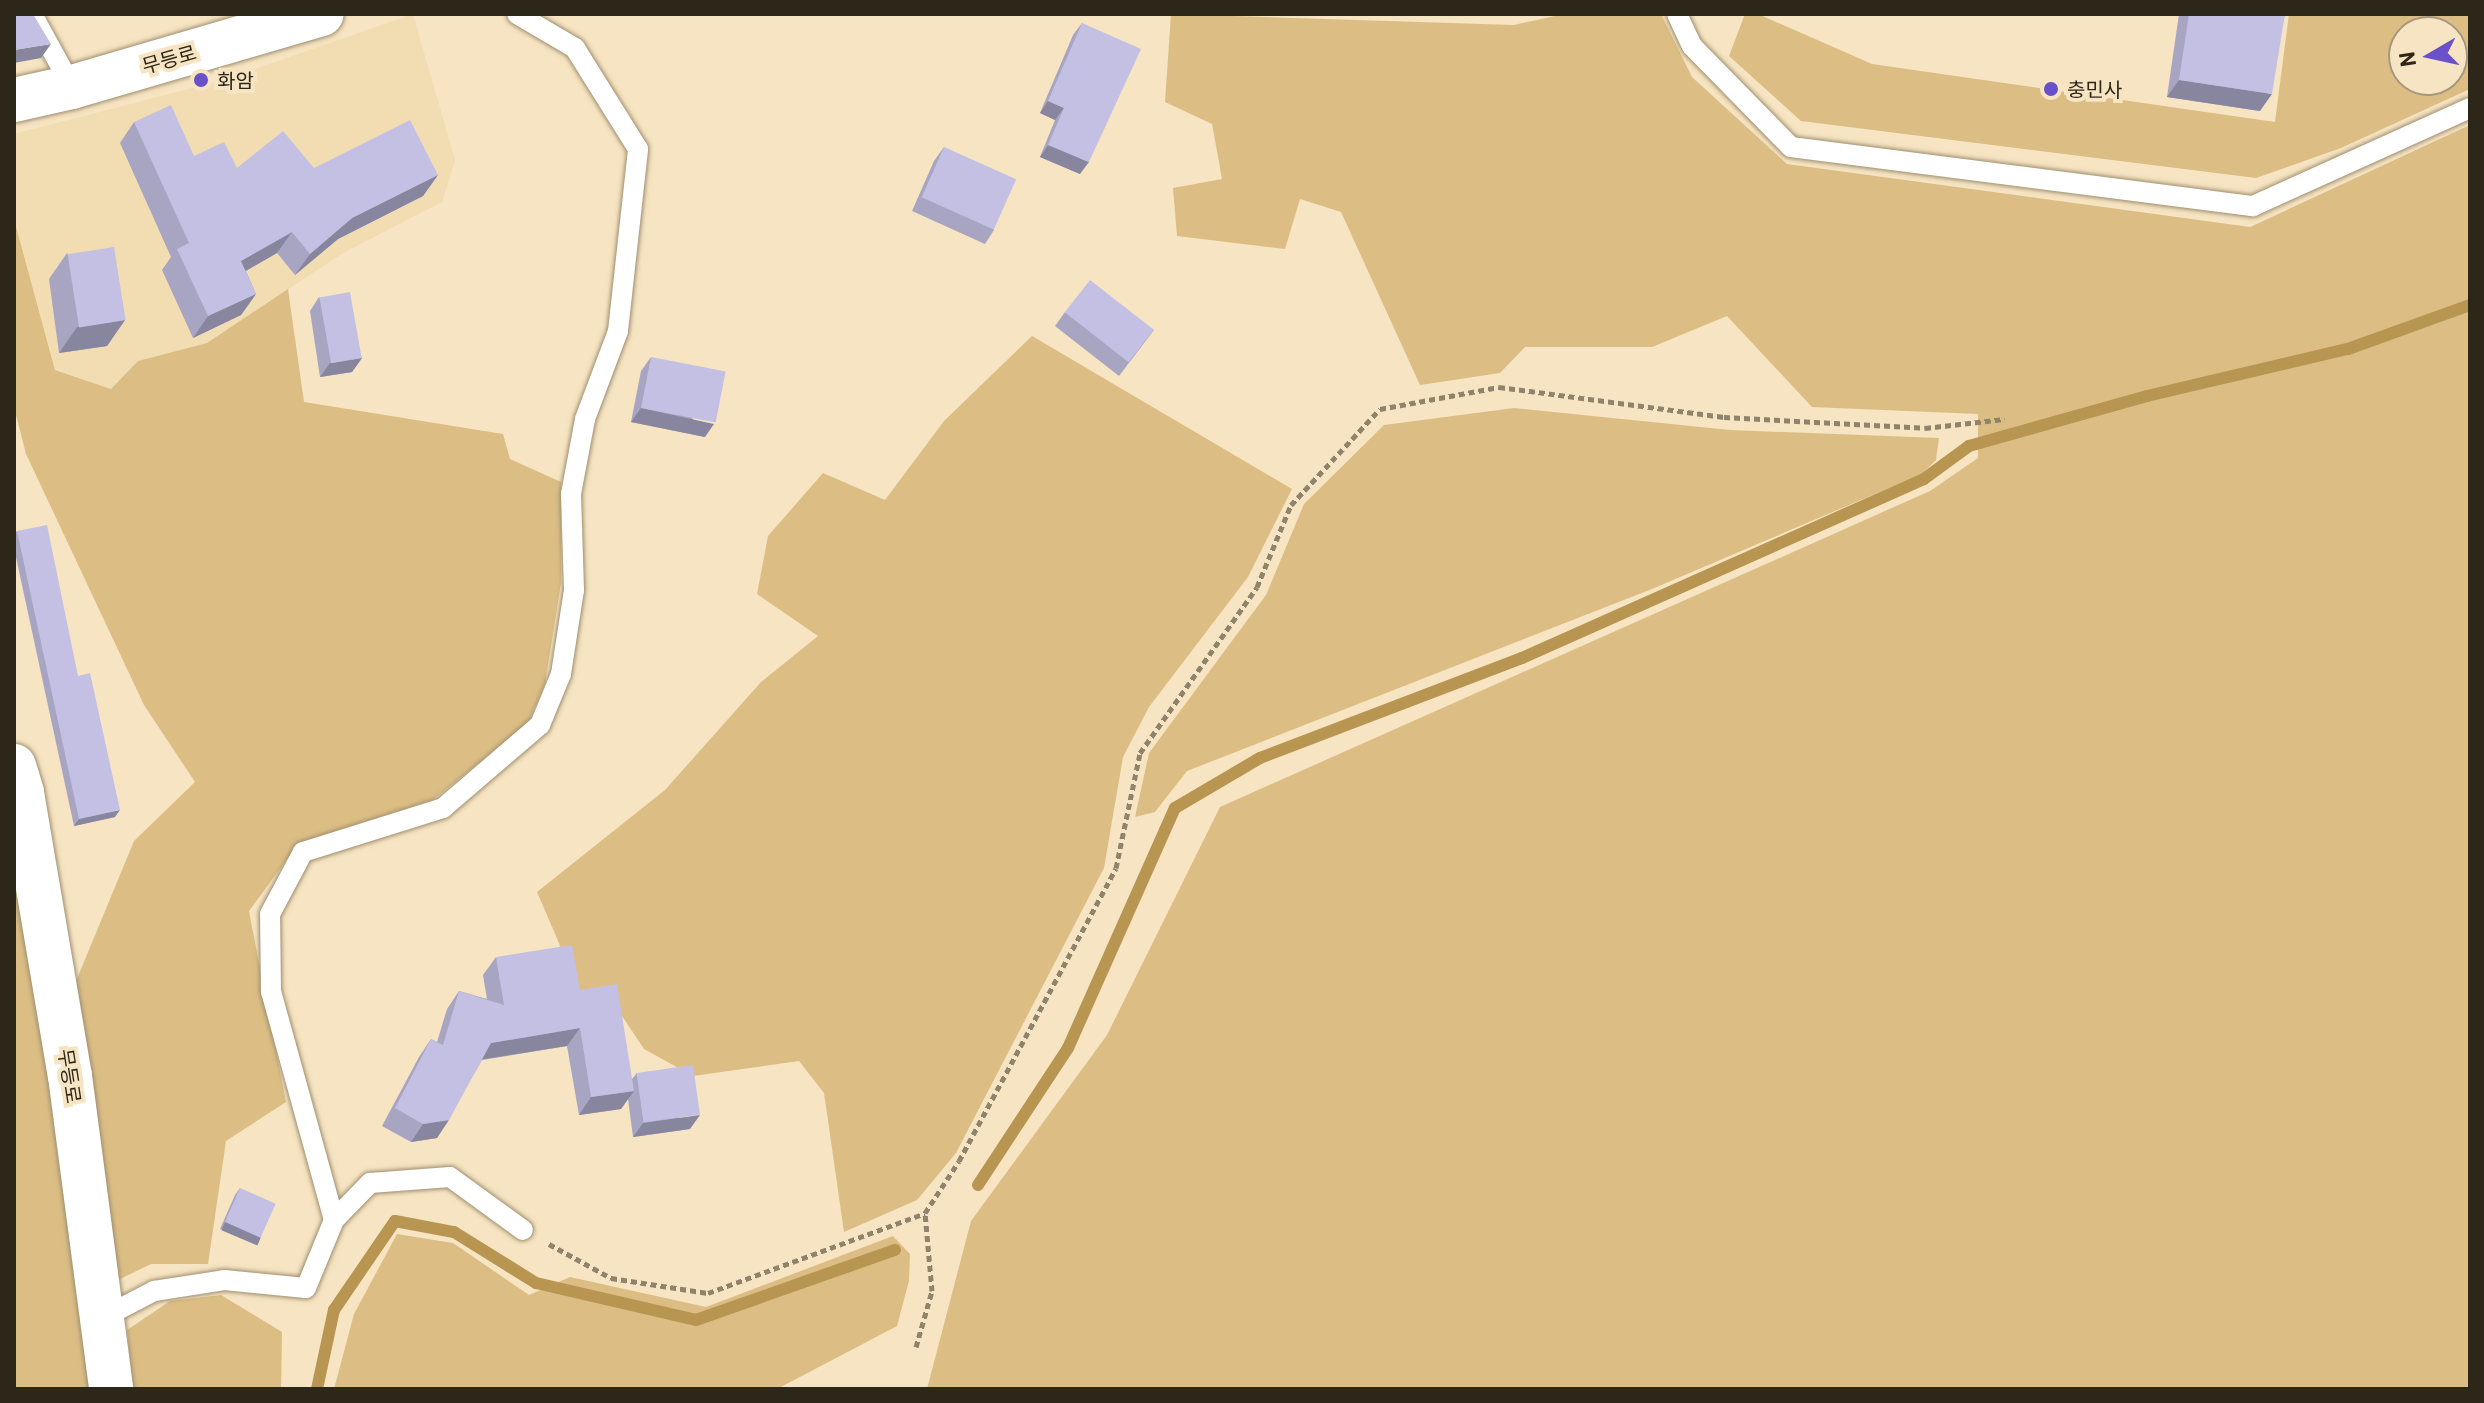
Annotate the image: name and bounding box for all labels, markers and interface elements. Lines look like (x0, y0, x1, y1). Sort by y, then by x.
north arrow (2388, 16, 2468, 96)
street label: 무등로 (139, 40, 199, 78)
text: N (2392, 50, 2420, 69)
place label: 화암 (217, 68, 254, 92)
marker: 화암 (192, 71, 210, 89)
place label: 충민사 (2067, 77, 2122, 101)
marker: 충민사 (2042, 80, 2060, 98)
street label: 무등로 (54, 1047, 86, 1105)

